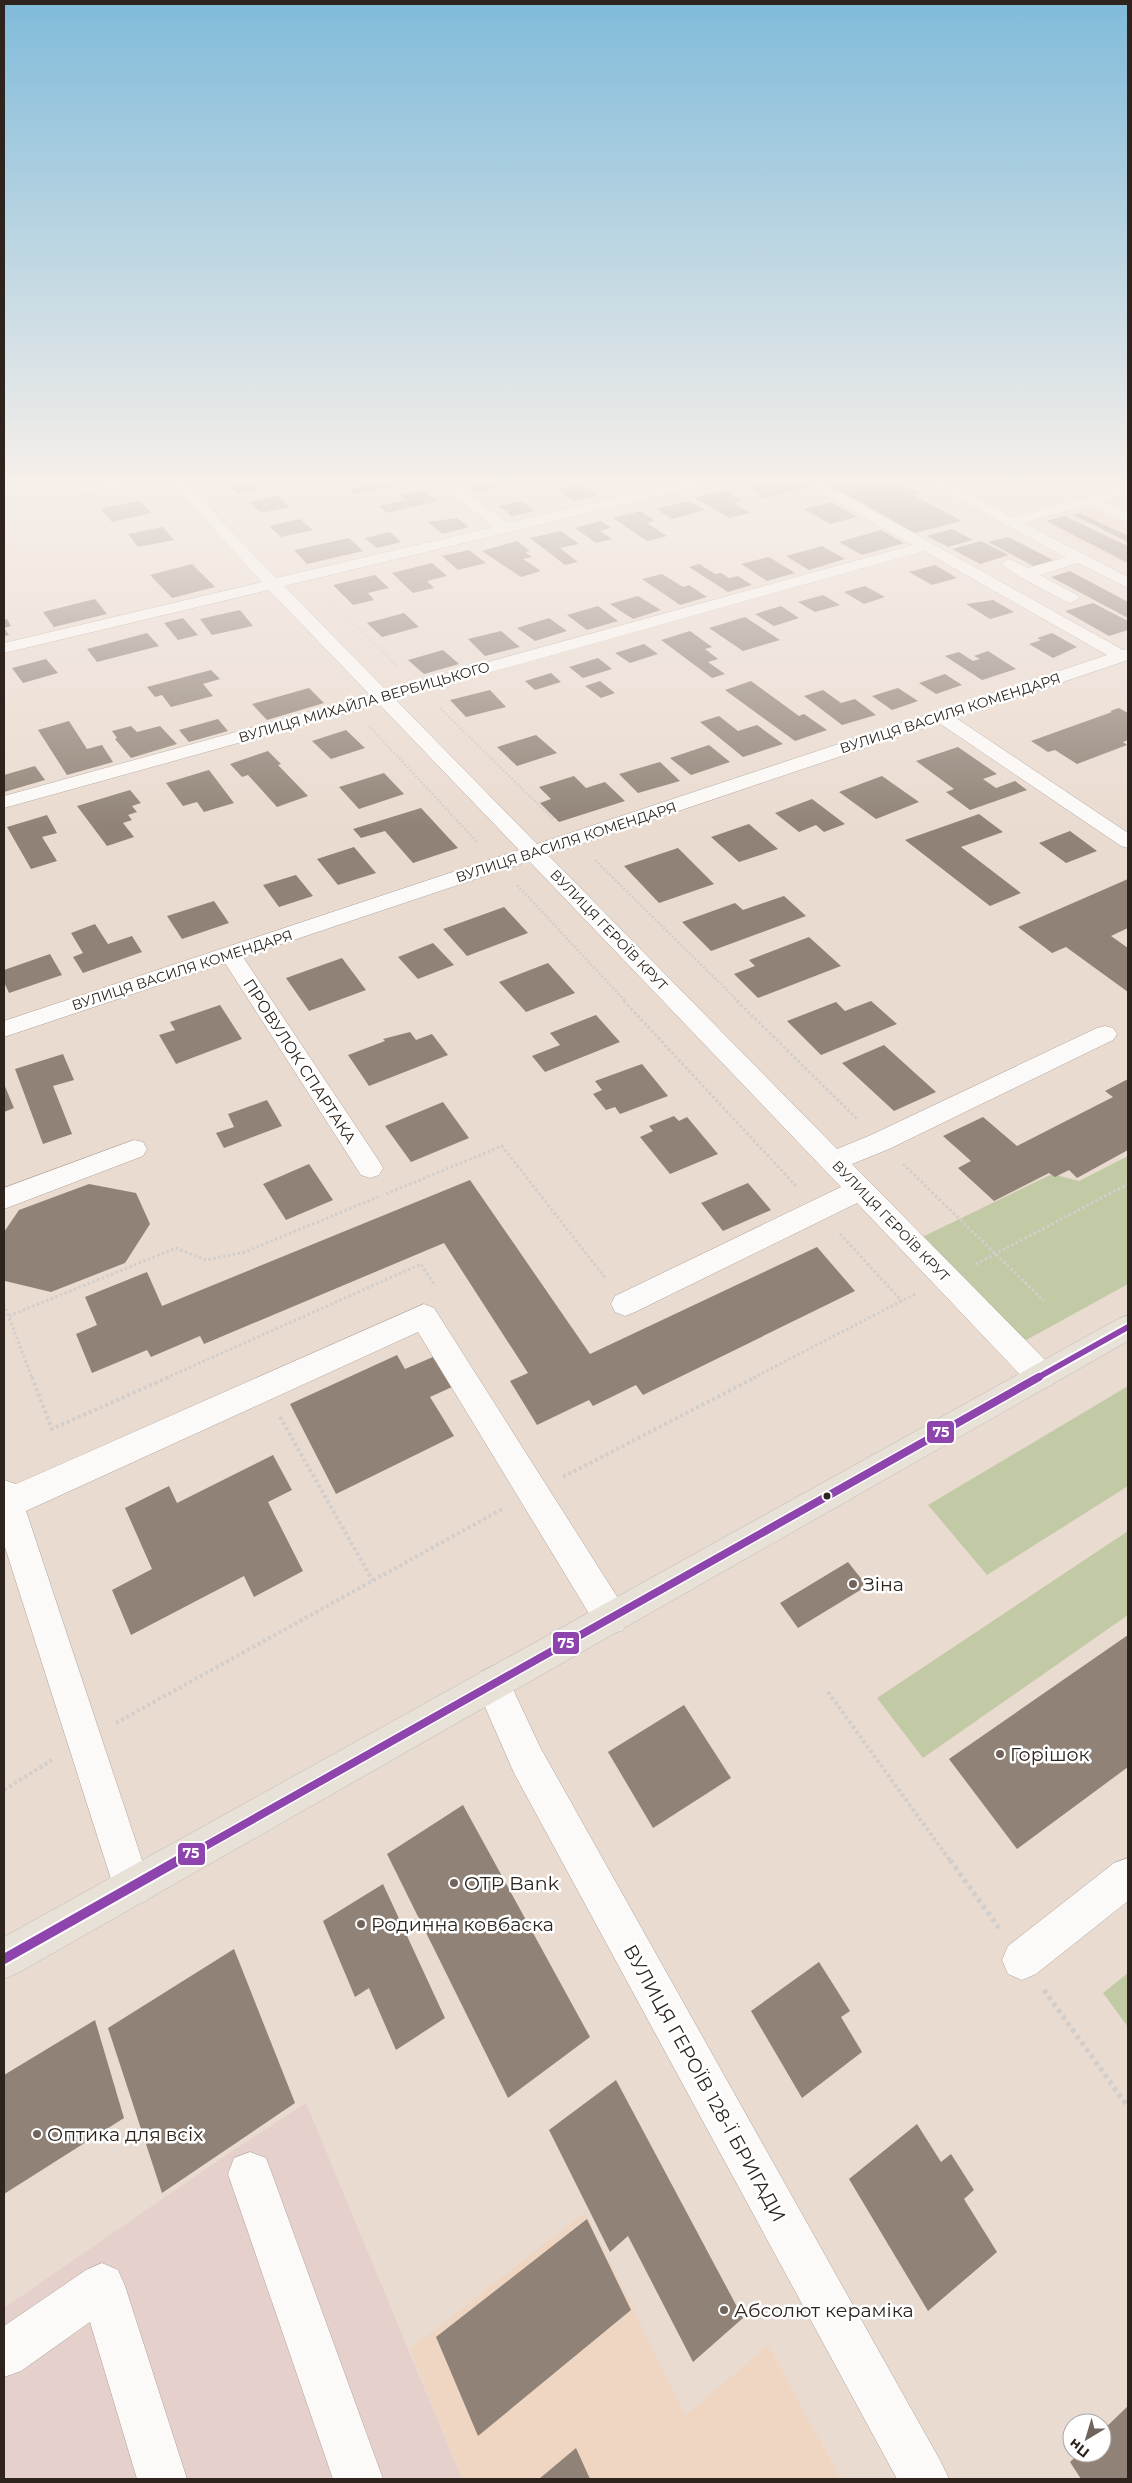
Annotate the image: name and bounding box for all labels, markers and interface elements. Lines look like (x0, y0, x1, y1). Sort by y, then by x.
street label: ВУЛИЦЯ МИХАЙЛА ВЕРБИЦЬКОГО (236, 657, 492, 747)
street label: ВУЛИЦЯ ВАСИЛЯ КОМЕНДАРЯ (837, 669, 1063, 757)
street label: ВУЛИЦЯ ВАСИЛЯ КОМЕНДАРЯ (453, 798, 679, 886)
street label: ВУЛИЦЯ ГЕРОЇВ КРУТ (546, 866, 672, 995)
street label: ВУЛИЦЯ ВАСИЛЯ КОМЕНДАРЯ (69, 926, 295, 1014)
street label: ПРОВУЛОК СПАРТАКА (239, 975, 360, 1147)
street label: ВУЛИЦЯ ГЕРОЇВ КРУТ (828, 1157, 954, 1286)
line badge: 75 (926, 1420, 955, 1444)
text: 75 (933, 1423, 949, 1441)
unlabelled marker (822, 1491, 832, 1501)
place label: Зіна (863, 1573, 904, 1596)
marker: Зіна (847, 1578, 859, 1590)
line badge: 75 (552, 1631, 580, 1655)
text: 75 (558, 1634, 574, 1652)
place label: Горішок (1010, 1743, 1090, 1766)
marker: Горішок (994, 1748, 1006, 1760)
line badge: 75 (177, 1842, 206, 1866)
text: 75 (183, 1844, 199, 1862)
place label: OTP Bank (464, 1872, 560, 1895)
marker: OTP Bank (448, 1877, 460, 1889)
place label: Родинна ковбаска (371, 1913, 554, 1936)
marker: Родинна ковбаска (355, 1918, 367, 1930)
street label: ВУЛИЦЯ ГЕРОЇВ 128-Ї БРИГАДИ (619, 1941, 791, 2226)
place label: Оптика для всіх (47, 2123, 203, 2146)
marker: Оптика для всіх (31, 2128, 43, 2140)
place label: Абсолют кераміка (734, 2299, 914, 2322)
marker: Абсолют кераміка (718, 2304, 730, 2316)
north arrow (1062, 2413, 1112, 2463)
text: Пн (1065, 2435, 1093, 2462)

